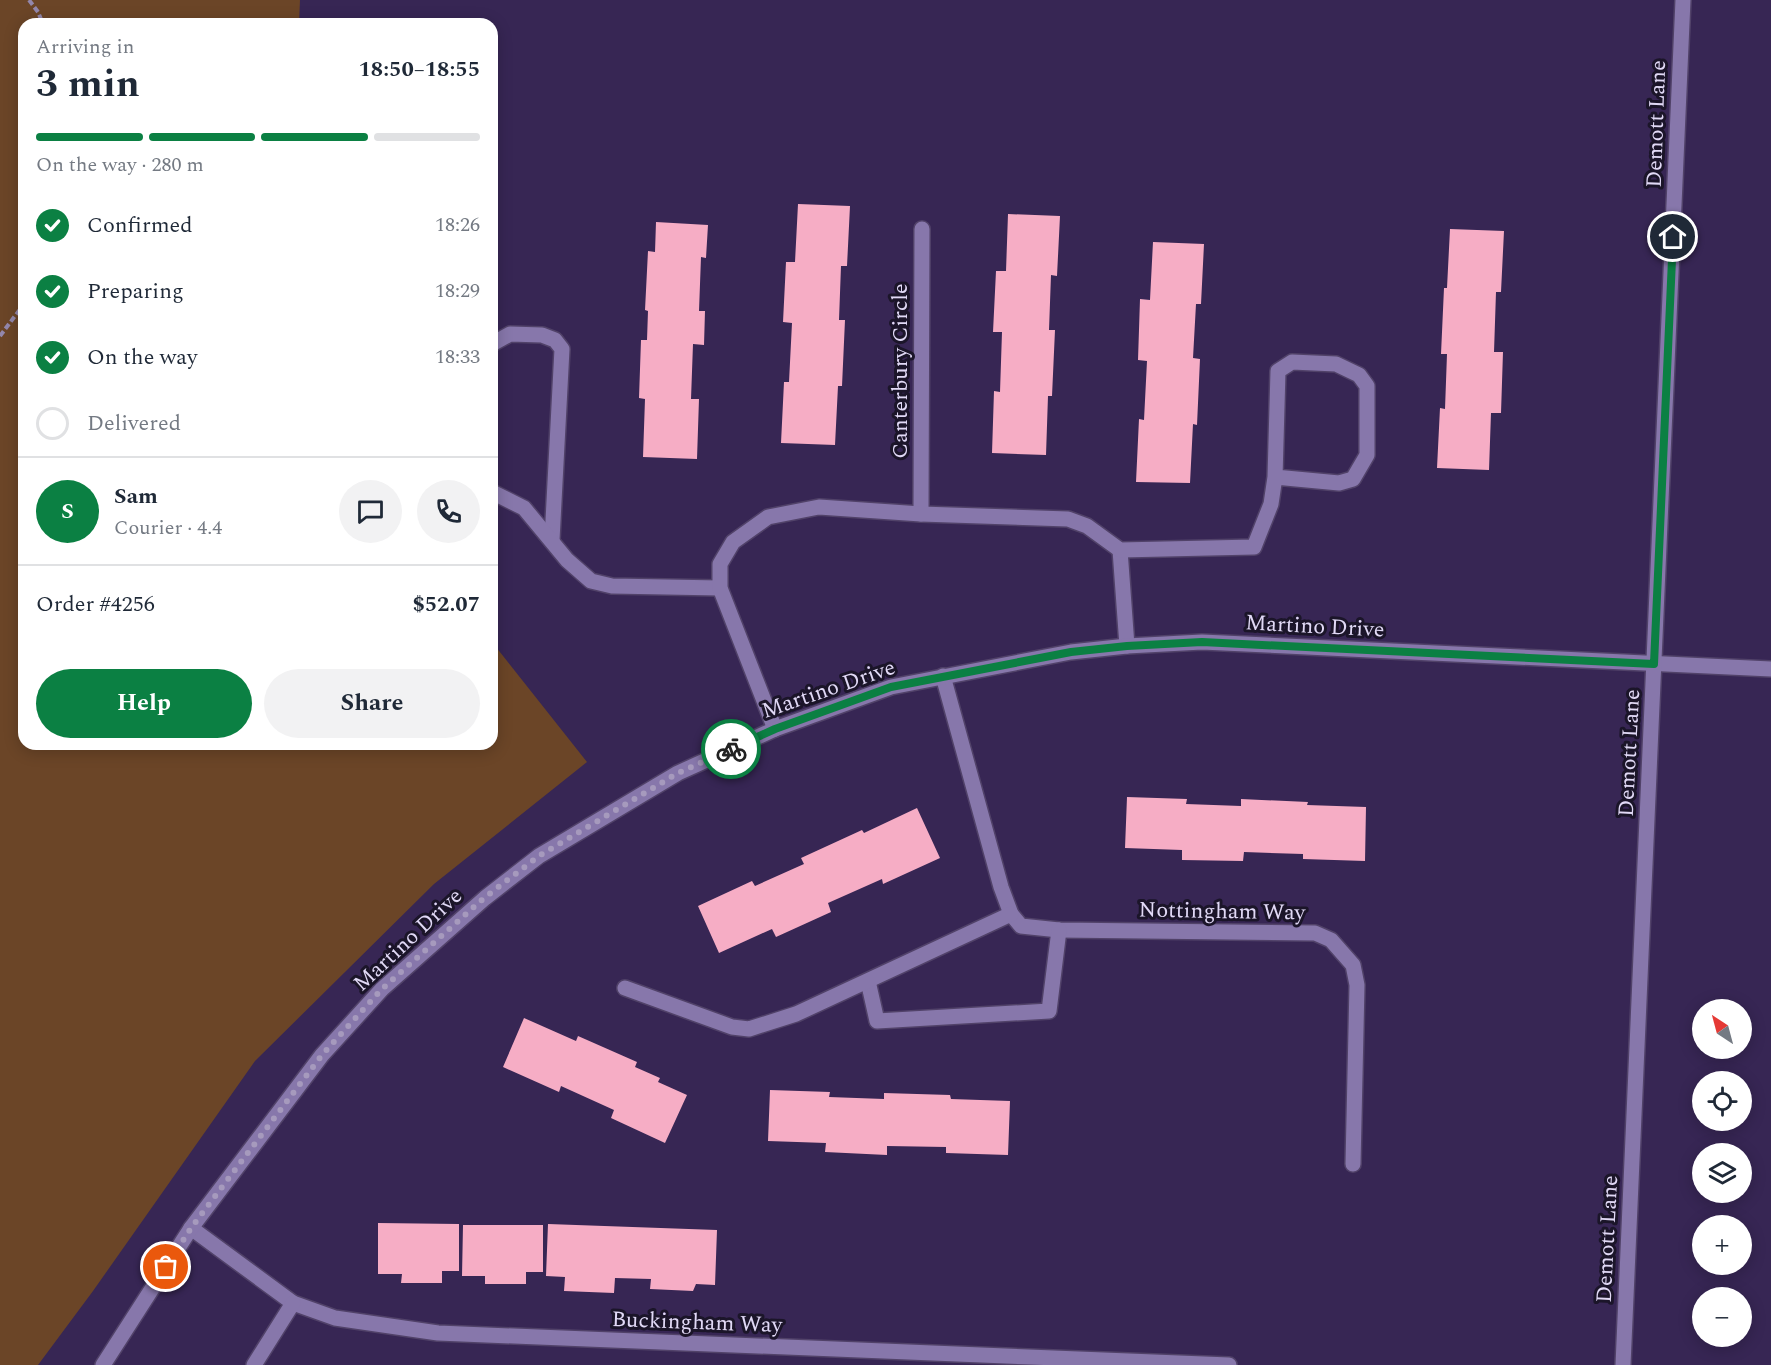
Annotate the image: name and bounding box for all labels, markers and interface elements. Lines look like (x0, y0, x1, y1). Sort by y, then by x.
text: Arriving in (36, 32, 134, 62)
text: 18:50–18:55 (358, 53, 480, 86)
text: 3 min (36, 55, 140, 114)
street label: Demott Lane (1638, 60, 1675, 188)
text: On the way · 280 m (36, 150, 204, 180)
icon: check (36, 209, 69, 242)
text: Confirmed (87, 209, 193, 242)
text: 18:26 (435, 210, 480, 240)
pin (1647, 211, 1698, 262)
icon: home (1656, 220, 1689, 253)
icon: check (36, 275, 69, 308)
text: Preparing (87, 275, 184, 308)
text: 18:29 (435, 276, 480, 306)
street label: Canterbury Circle (884, 283, 917, 459)
icon: check (36, 341, 69, 374)
text: On the way (87, 341, 198, 374)
text: 18:33 (435, 342, 480, 372)
text: Delivered (87, 407, 181, 440)
text: Sam (114, 480, 158, 513)
button: chat (339, 480, 402, 543)
button: phone (417, 480, 480, 543)
text: S (61, 495, 74, 528)
text: Courier · 4.4 (114, 513, 222, 543)
text: Order #4256 (36, 588, 155, 621)
text: $52.07 (412, 588, 480, 621)
street label: Martino Drive (1244, 606, 1385, 647)
street label: Martino Drive (757, 651, 900, 728)
button: Help (36, 669, 252, 738)
button: Share (264, 669, 480, 738)
street label: Demott Lane (1610, 688, 1649, 818)
courier (701, 719, 761, 779)
icon: bike (715, 733, 748, 766)
street label: Martino Drive (346, 881, 470, 1000)
street label: Nottingham Way (1138, 894, 1307, 929)
north arrow (1692, 999, 1752, 1059)
map controls (1692, 999, 1752, 1347)
button: locate (1692, 1071, 1752, 1131)
button: layers (1692, 1143, 1752, 1203)
street label: Demott Lane (1588, 1174, 1627, 1304)
button: + (1692, 1215, 1752, 1275)
pin (140, 1241, 191, 1292)
icon: bag (149, 1250, 182, 1283)
button: − (1692, 1287, 1752, 1347)
street label: Buckingham Way (611, 1303, 784, 1342)

